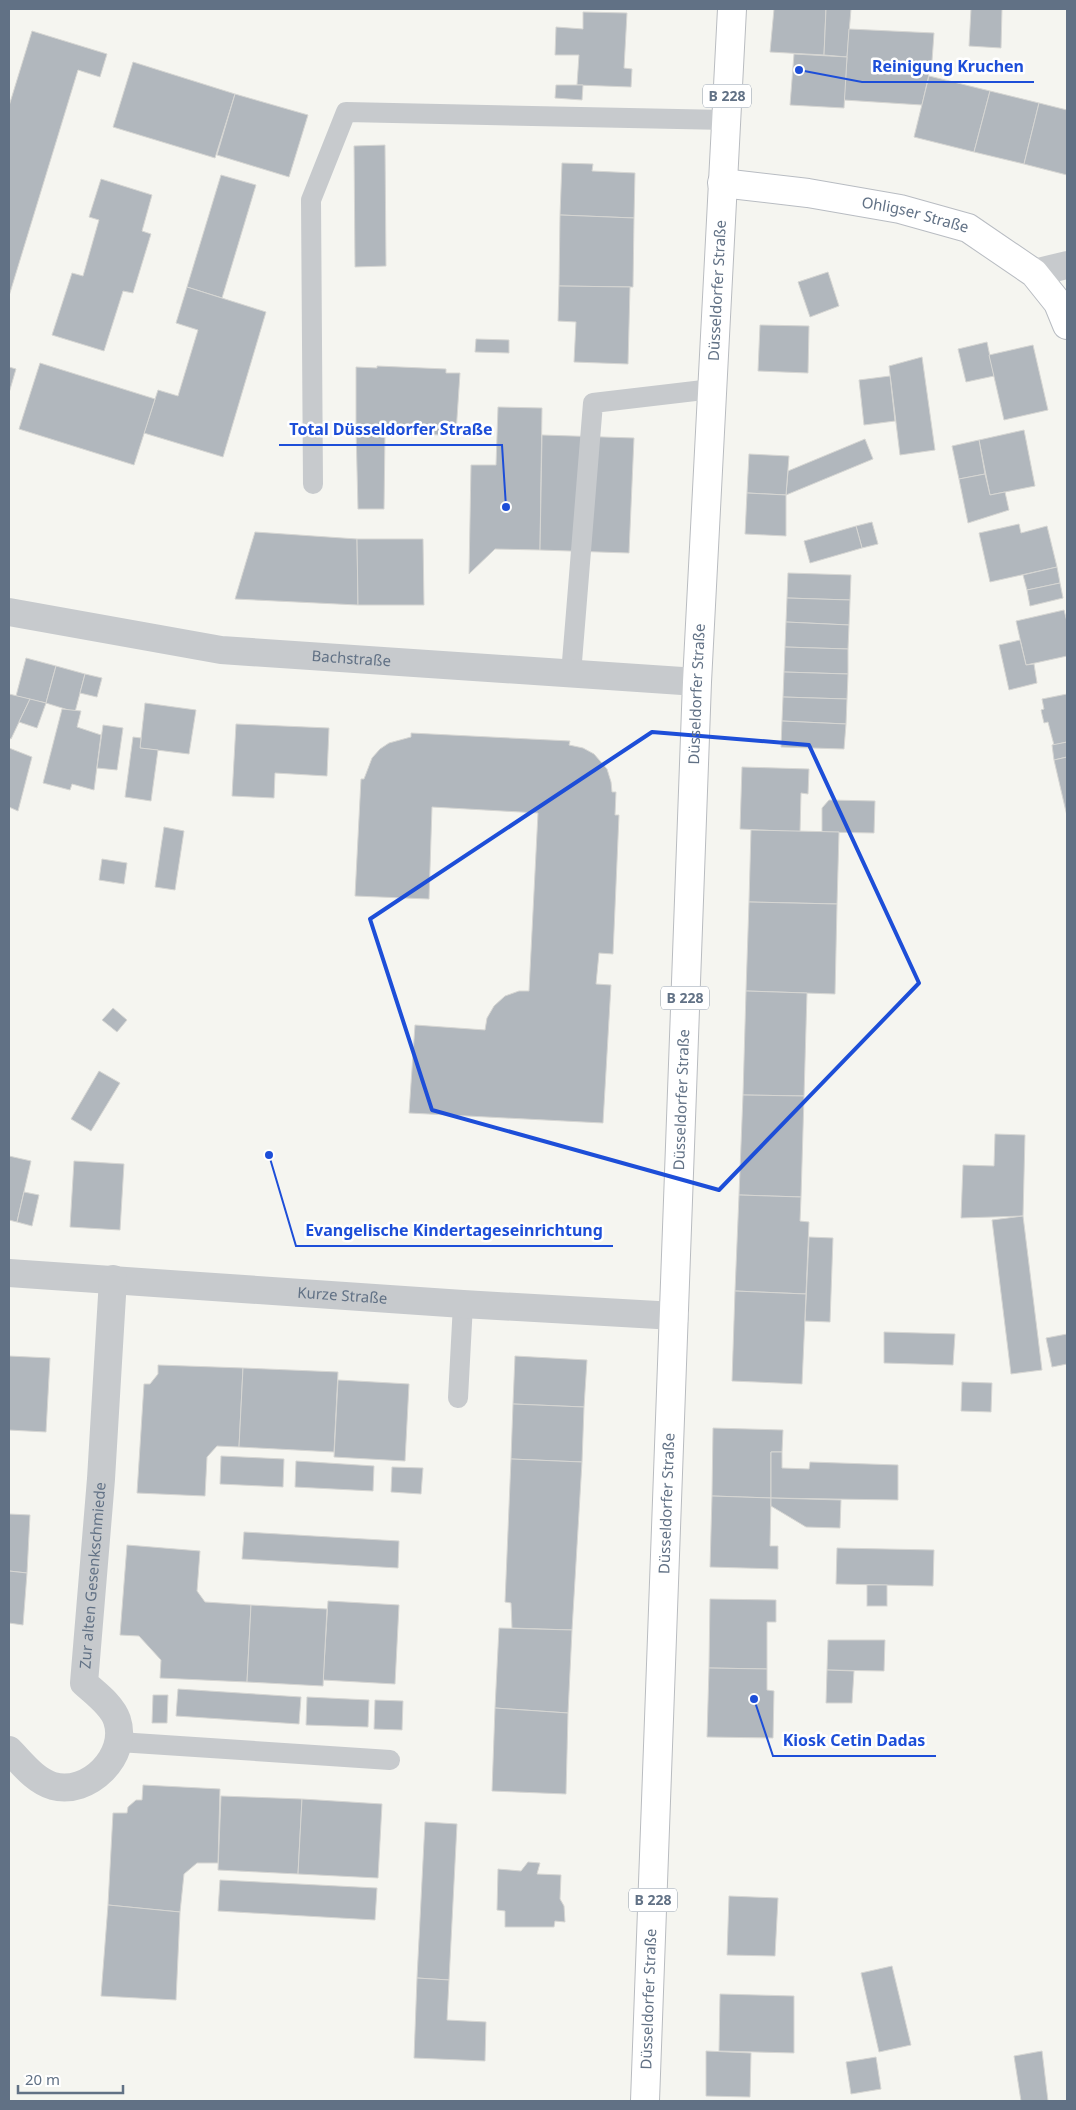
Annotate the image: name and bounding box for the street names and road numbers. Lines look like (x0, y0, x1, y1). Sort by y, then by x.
road number: B 228 (703, 84, 751, 108)
street label: Ohligser Straße (860, 192, 971, 237)
street label: Düsseldorfer Straße (703, 219, 730, 361)
street label: Düsseldorfer Straße (683, 623, 709, 765)
street label: Bachstraße (311, 645, 392, 670)
road number: B 228 (661, 986, 709, 1010)
street label: Düsseldorfer Straße (668, 1029, 693, 1171)
street label: Kurze Straße (297, 1282, 388, 1308)
street label: Düsseldorfer Straße (653, 1432, 678, 1574)
street label: Zur alten Gesenkschmiede (74, 1481, 110, 1670)
road number: B 228 (629, 1888, 677, 1912)
street label: Düsseldorfer Straße (635, 1928, 660, 2070)

